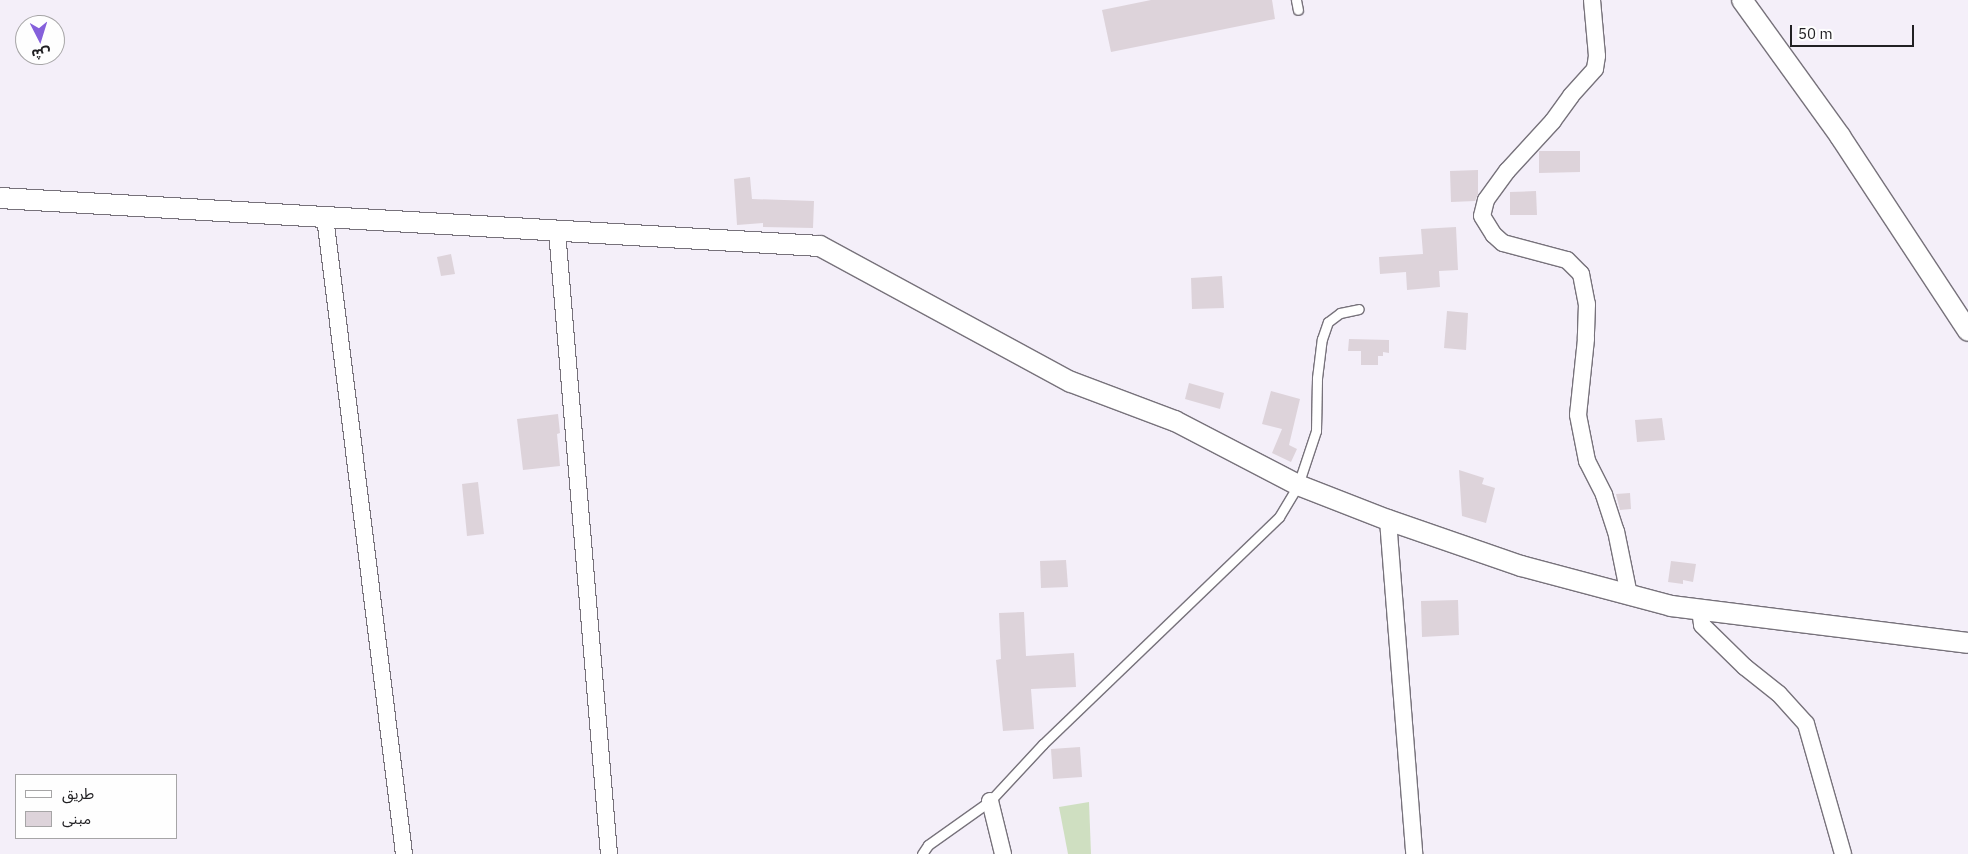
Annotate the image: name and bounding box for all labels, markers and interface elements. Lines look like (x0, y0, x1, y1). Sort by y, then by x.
north arrow (15, 15, 65, 65)
scale bar (1793, 15, 1917, 47)
text: 50 m (1798, 24, 1833, 43)
text: ش (31, 44, 52, 64)
legend (15, 774, 178, 839)
text: طريق (62, 784, 94, 803)
text: مبنى (62, 809, 91, 828)

